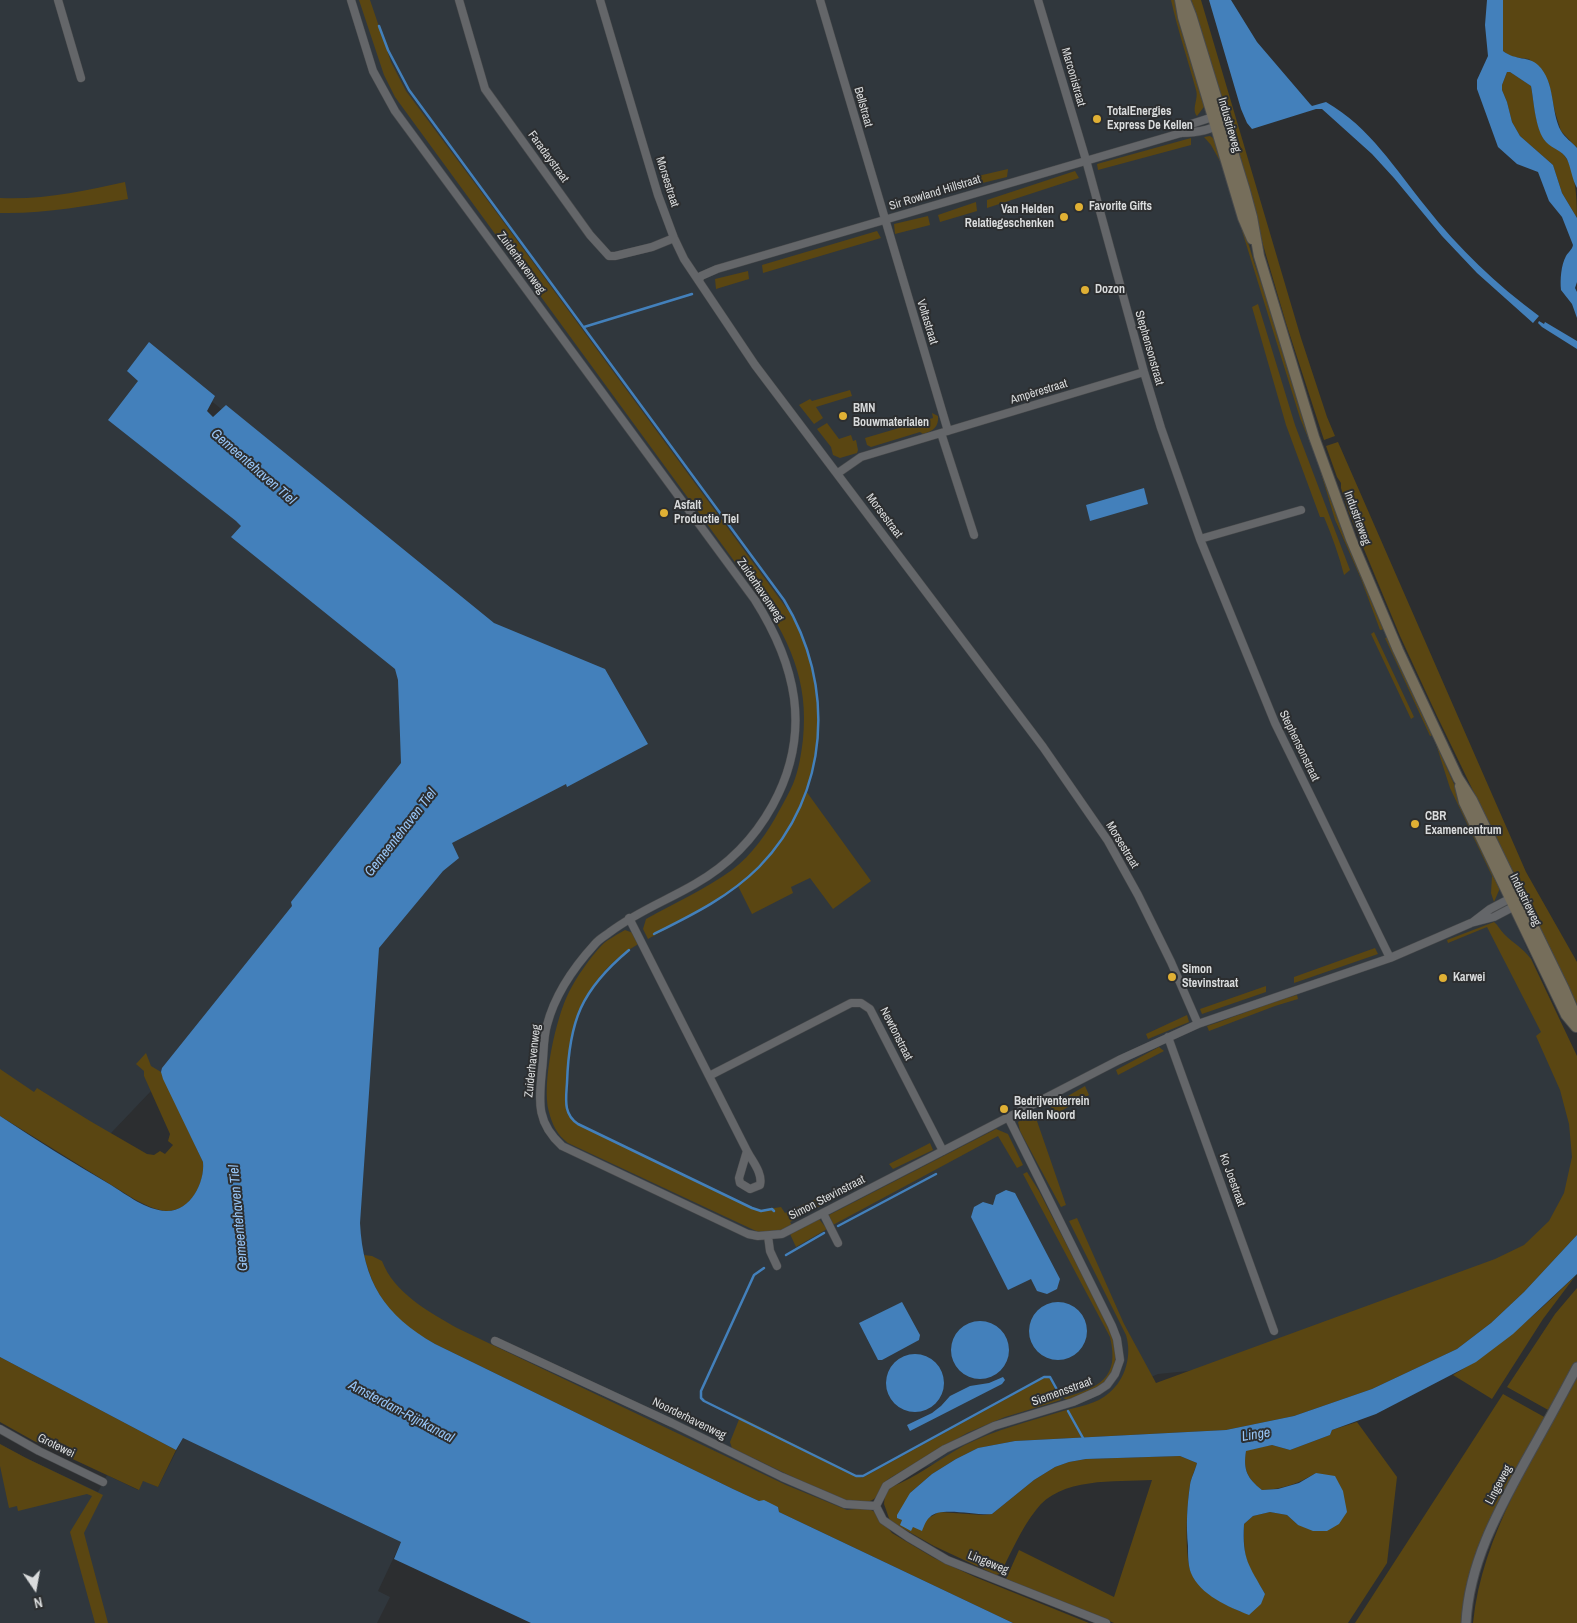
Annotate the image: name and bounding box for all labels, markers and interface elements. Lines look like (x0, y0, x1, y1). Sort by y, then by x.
street label: Marconistraat (1058, 46, 1088, 108)
street label: Bellstraat (850, 85, 876, 129)
street label: Industrieweg (1214, 96, 1244, 154)
place label: TotalEnergies Express De Kellen (1107, 105, 1193, 133)
marker: TotalEnergies Express De Kellen (1091, 113, 1103, 125)
street label: Faradaystraat (524, 128, 572, 186)
street label: Morsestraat (652, 155, 682, 209)
street label: Sir Rowland Hillstraat (887, 172, 983, 214)
place label: Favorite Gifts (1089, 200, 1152, 214)
marker: Favorite Gifts (1073, 201, 1085, 213)
place label: Van Helden Relatiegeschenken (965, 203, 1054, 231)
marker: Van Helden Relatiegeschenken (1058, 211, 1070, 223)
street label: Zuiderhavenweg (494, 229, 548, 297)
place label: Dozon (1095, 283, 1125, 297)
marker: Dozon (1079, 284, 1091, 296)
street label: Voltastraat (913, 298, 941, 346)
street label: Stephensonstraat (1131, 309, 1167, 387)
street label: Ampèrestraat (1009, 376, 1069, 408)
place label: BMN Bouwmaterialen (853, 402, 929, 430)
marker: BMN Bouwmaterialen (837, 410, 849, 422)
water label: Gemeentehaven Tiel (207, 426, 299, 508)
street label: Industrieweg (1341, 489, 1373, 547)
street label: Morsestraat (863, 491, 905, 541)
place label: Asfalt Productie Tiel (674, 499, 739, 527)
marker: Asfalt Productie Tiel (658, 507, 670, 519)
street label: Zuiderhavenweg (734, 556, 786, 624)
street label: Stephensonstraat (1276, 708, 1322, 784)
water label: Gemeentehaven Tiel (362, 786, 440, 880)
place label: CBR Examencentrum (1425, 810, 1502, 838)
marker: CBR Examencentrum (1409, 818, 1421, 830)
street label: Morsestraat (1102, 819, 1142, 871)
street label: Industrieweg (1506, 872, 1544, 928)
place label: Simon Stevinstraat (1182, 963, 1238, 991)
marker: Simon Stevinstraat (1166, 971, 1178, 983)
place label: Karwei (1453, 971, 1485, 985)
marker: Karwei (1437, 972, 1449, 984)
street label: Newtonstraat (876, 1005, 916, 1063)
street label: Zuiderhavenweg (522, 1024, 544, 1098)
place label: Bedrijventerrein Kellen Noord (1014, 1095, 1089, 1123)
marker: Bedrijventerrein Kellen Noord (998, 1103, 1010, 1115)
street label: Ko Joestraat (1216, 1152, 1248, 1208)
water label: Gemeentehaven Tiel (226, 1164, 252, 1272)
street label: Simon Stevinstraat (786, 1173, 868, 1223)
street label: Siemensstraat (1030, 1374, 1094, 1410)
water label: Amsterdam-Rijnkanaal (346, 1377, 456, 1447)
street label: Noorderhavenweg (650, 1395, 728, 1443)
water label: Linge (1240, 1424, 1272, 1446)
street label: Grotewei (35, 1431, 77, 1461)
street label: Lingeweg (1483, 1463, 1515, 1507)
street label: Lingeweg (966, 1548, 1010, 1578)
north arrow (10, 1563, 60, 1613)
text: N (32, 1593, 44, 1612)

